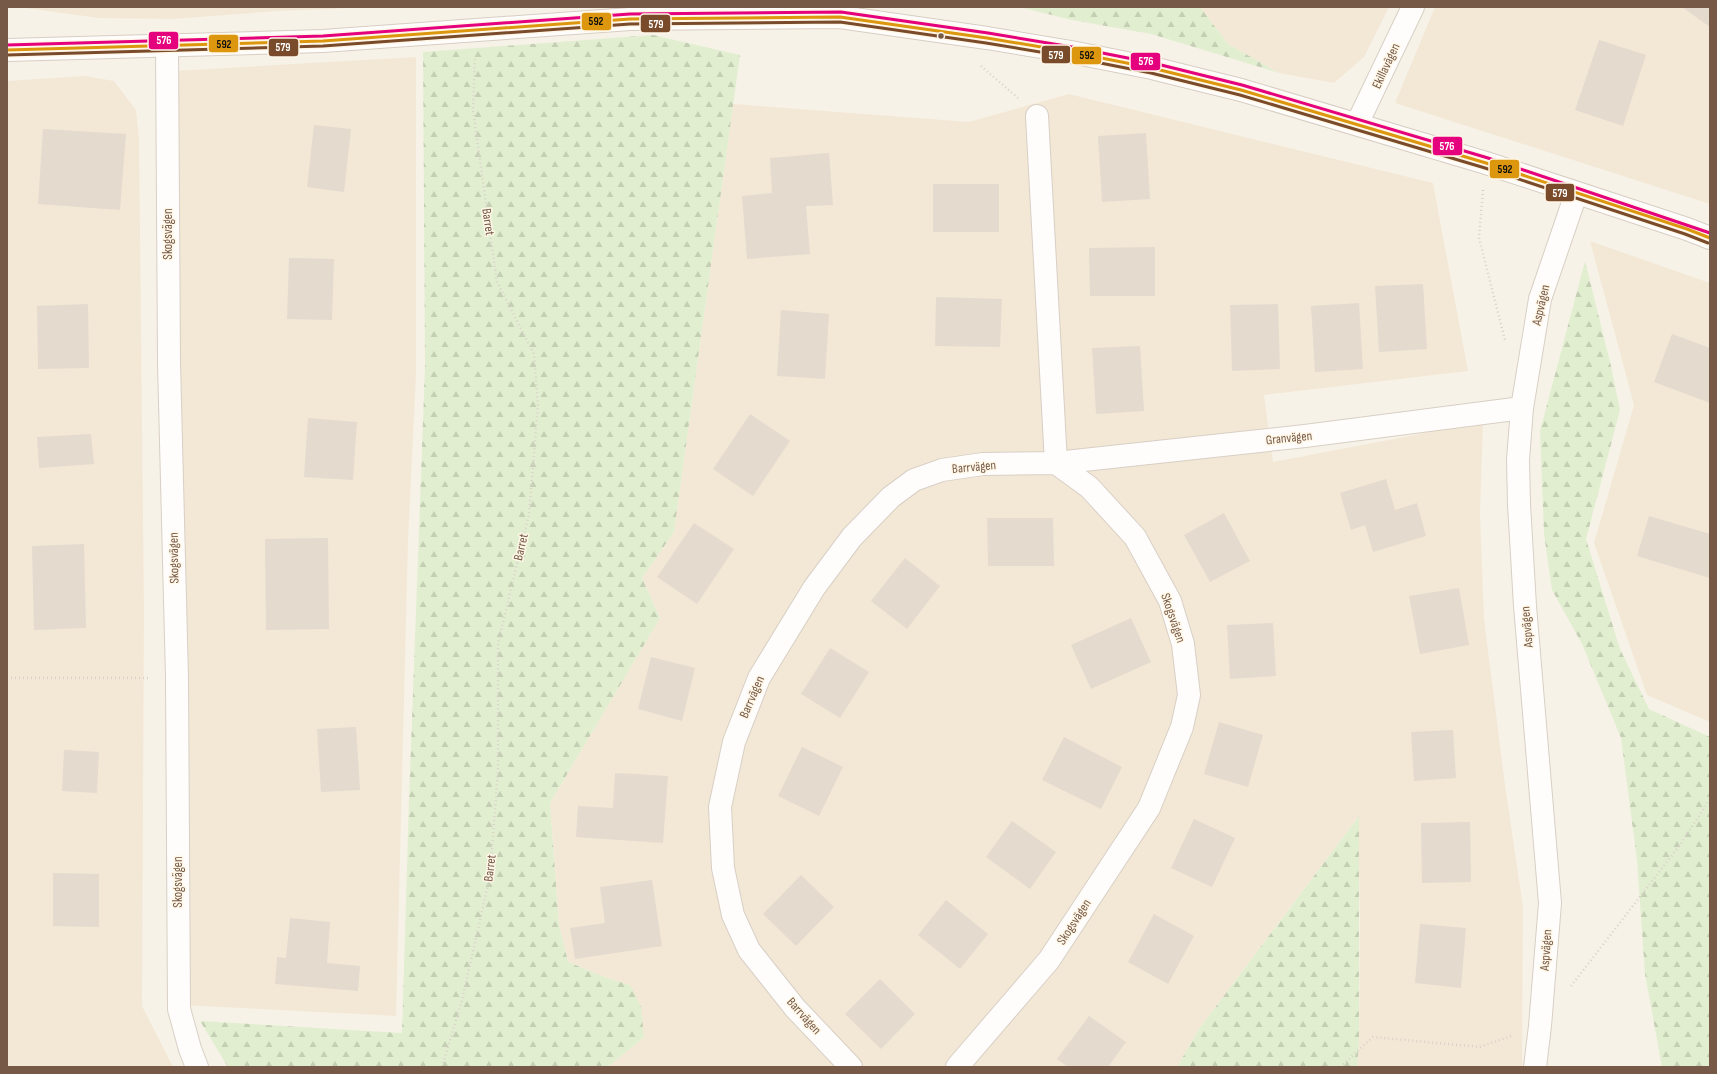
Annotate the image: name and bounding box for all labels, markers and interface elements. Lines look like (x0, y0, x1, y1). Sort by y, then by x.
line badge: 592 (581, 12, 612, 31)
line badge: 579 (640, 14, 671, 33)
text: 592 (589, 15, 604, 28)
text: 579 (649, 18, 663, 31)
line badge: 576 (148, 31, 179, 50)
unlabelled marker (936, 31, 946, 41)
text: 576 (157, 34, 171, 47)
line badge: 592 (208, 34, 239, 53)
text: 592 (217, 38, 232, 51)
line badge: 579 (268, 38, 299, 57)
text: 579 (276, 41, 290, 54)
street label: Ekillavägen (1369, 41, 1403, 91)
line badge: 579 (1041, 45, 1071, 64)
line badge: 592 (1071, 46, 1102, 65)
text: 579 (1049, 49, 1063, 62)
text: 592 (1080, 49, 1095, 62)
line badge: 576 (1130, 52, 1161, 71)
text: 576 (1139, 55, 1153, 68)
line badge: 576 (1432, 136, 1463, 156)
text: 576 (1440, 140, 1454, 153)
line badge: 592 (1489, 159, 1520, 179)
text: 592 (1498, 163, 1513, 176)
line badge: 579 (1545, 183, 1575, 202)
text: 579 (1553, 187, 1567, 200)
street label: Barret (478, 207, 498, 237)
street label: Skogsvägen (160, 208, 176, 260)
street label: Aspvägen (1528, 283, 1553, 328)
street label: Granvägen (1265, 428, 1313, 448)
street label: Barrvägen (951, 457, 997, 477)
street label: Skogsvägen (166, 532, 182, 584)
street label: Barret (510, 532, 532, 562)
street label: Skogsvägen (1157, 591, 1189, 645)
street label: Aspvägen (1517, 606, 1537, 649)
street label: Barrvägen (736, 674, 768, 720)
street label: Barret (480, 853, 500, 882)
street label: Skogsvägen (170, 856, 186, 908)
street label: Skogsvägen (1053, 896, 1095, 948)
street label: Aspvägen (1537, 929, 1555, 972)
street label: Barrvägen (783, 994, 825, 1038)

